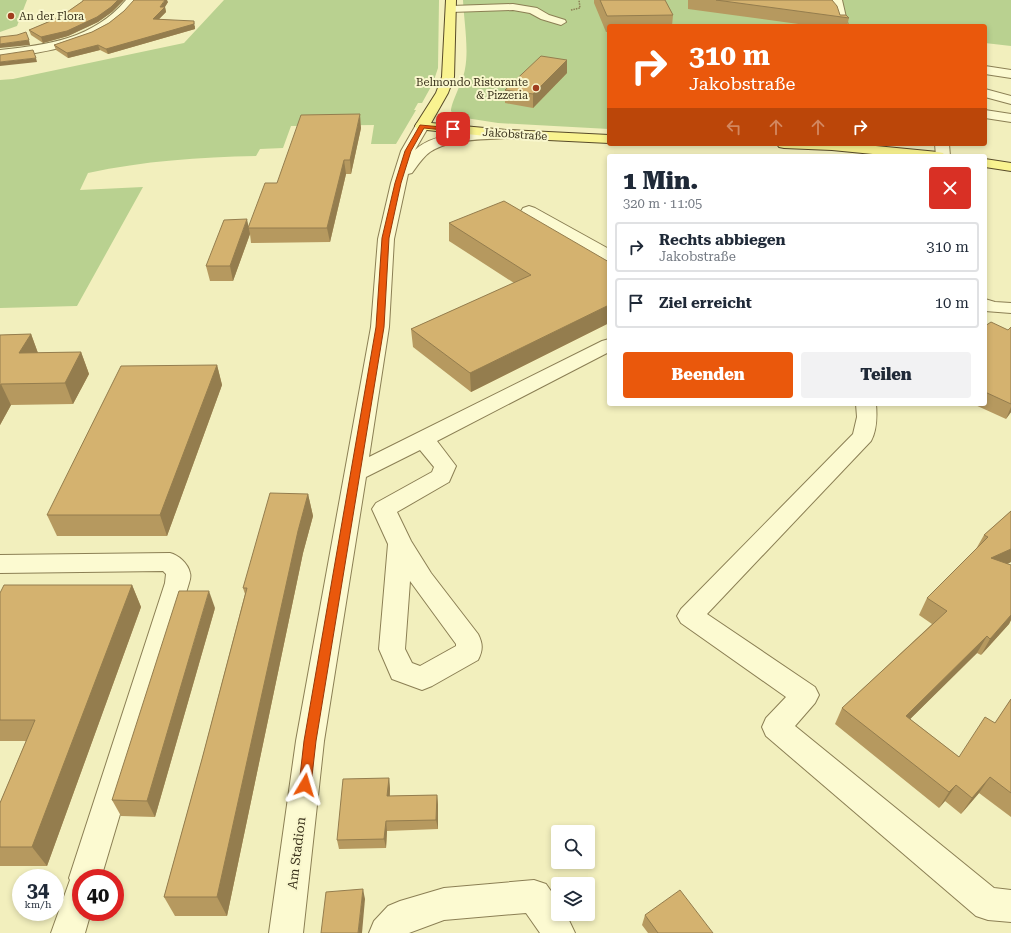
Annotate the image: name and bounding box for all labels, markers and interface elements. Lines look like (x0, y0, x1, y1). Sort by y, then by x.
place label: An der Flora (19, 10, 84, 23)
marker: An der Flora (6, 11, 16, 21)
text: 310 m (689, 39, 770, 72)
icon: right (623, 40, 675, 92)
text: Jakobstraße (689, 73, 795, 94)
place label: Belmondo Ristorante & Pizzeria (416, 76, 528, 102)
marker: Belmondo Ristorante & Pizzeria (531, 83, 541, 93)
pin (436, 112, 470, 146)
icon: left (723, 116, 745, 138)
icon: ahead (765, 116, 787, 138)
icon: ahead (807, 116, 829, 138)
icon: right (849, 116, 871, 138)
icon: arrive (442, 118, 464, 140)
street label: Jakobstraße (482, 126, 548, 143)
text: 1 Min. (623, 167, 698, 195)
button: close (929, 167, 971, 209)
text: 320 m · 11:05 (623, 196, 702, 211)
text: Rechts abbiegen (659, 231, 786, 249)
icon: right (625, 236, 647, 258)
text: 310 m (926, 238, 969, 256)
text: Jakobstraße (659, 249, 736, 264)
icon: arrive (625, 292, 647, 314)
text: Ziel erreicht (659, 294, 752, 312)
text: 10 m (935, 294, 969, 312)
button: Beenden (623, 352, 793, 398)
button: Teilen (801, 352, 971, 398)
position arrow (284, 764, 326, 806)
street label: Am Stadion (285, 815, 308, 890)
map controls (551, 825, 595, 921)
button: search (551, 825, 595, 869)
speed limit sign: 40 (72, 869, 124, 921)
button: layers (551, 877, 595, 921)
text: 34 (27, 878, 49, 902)
text: km/h (25, 899, 51, 910)

